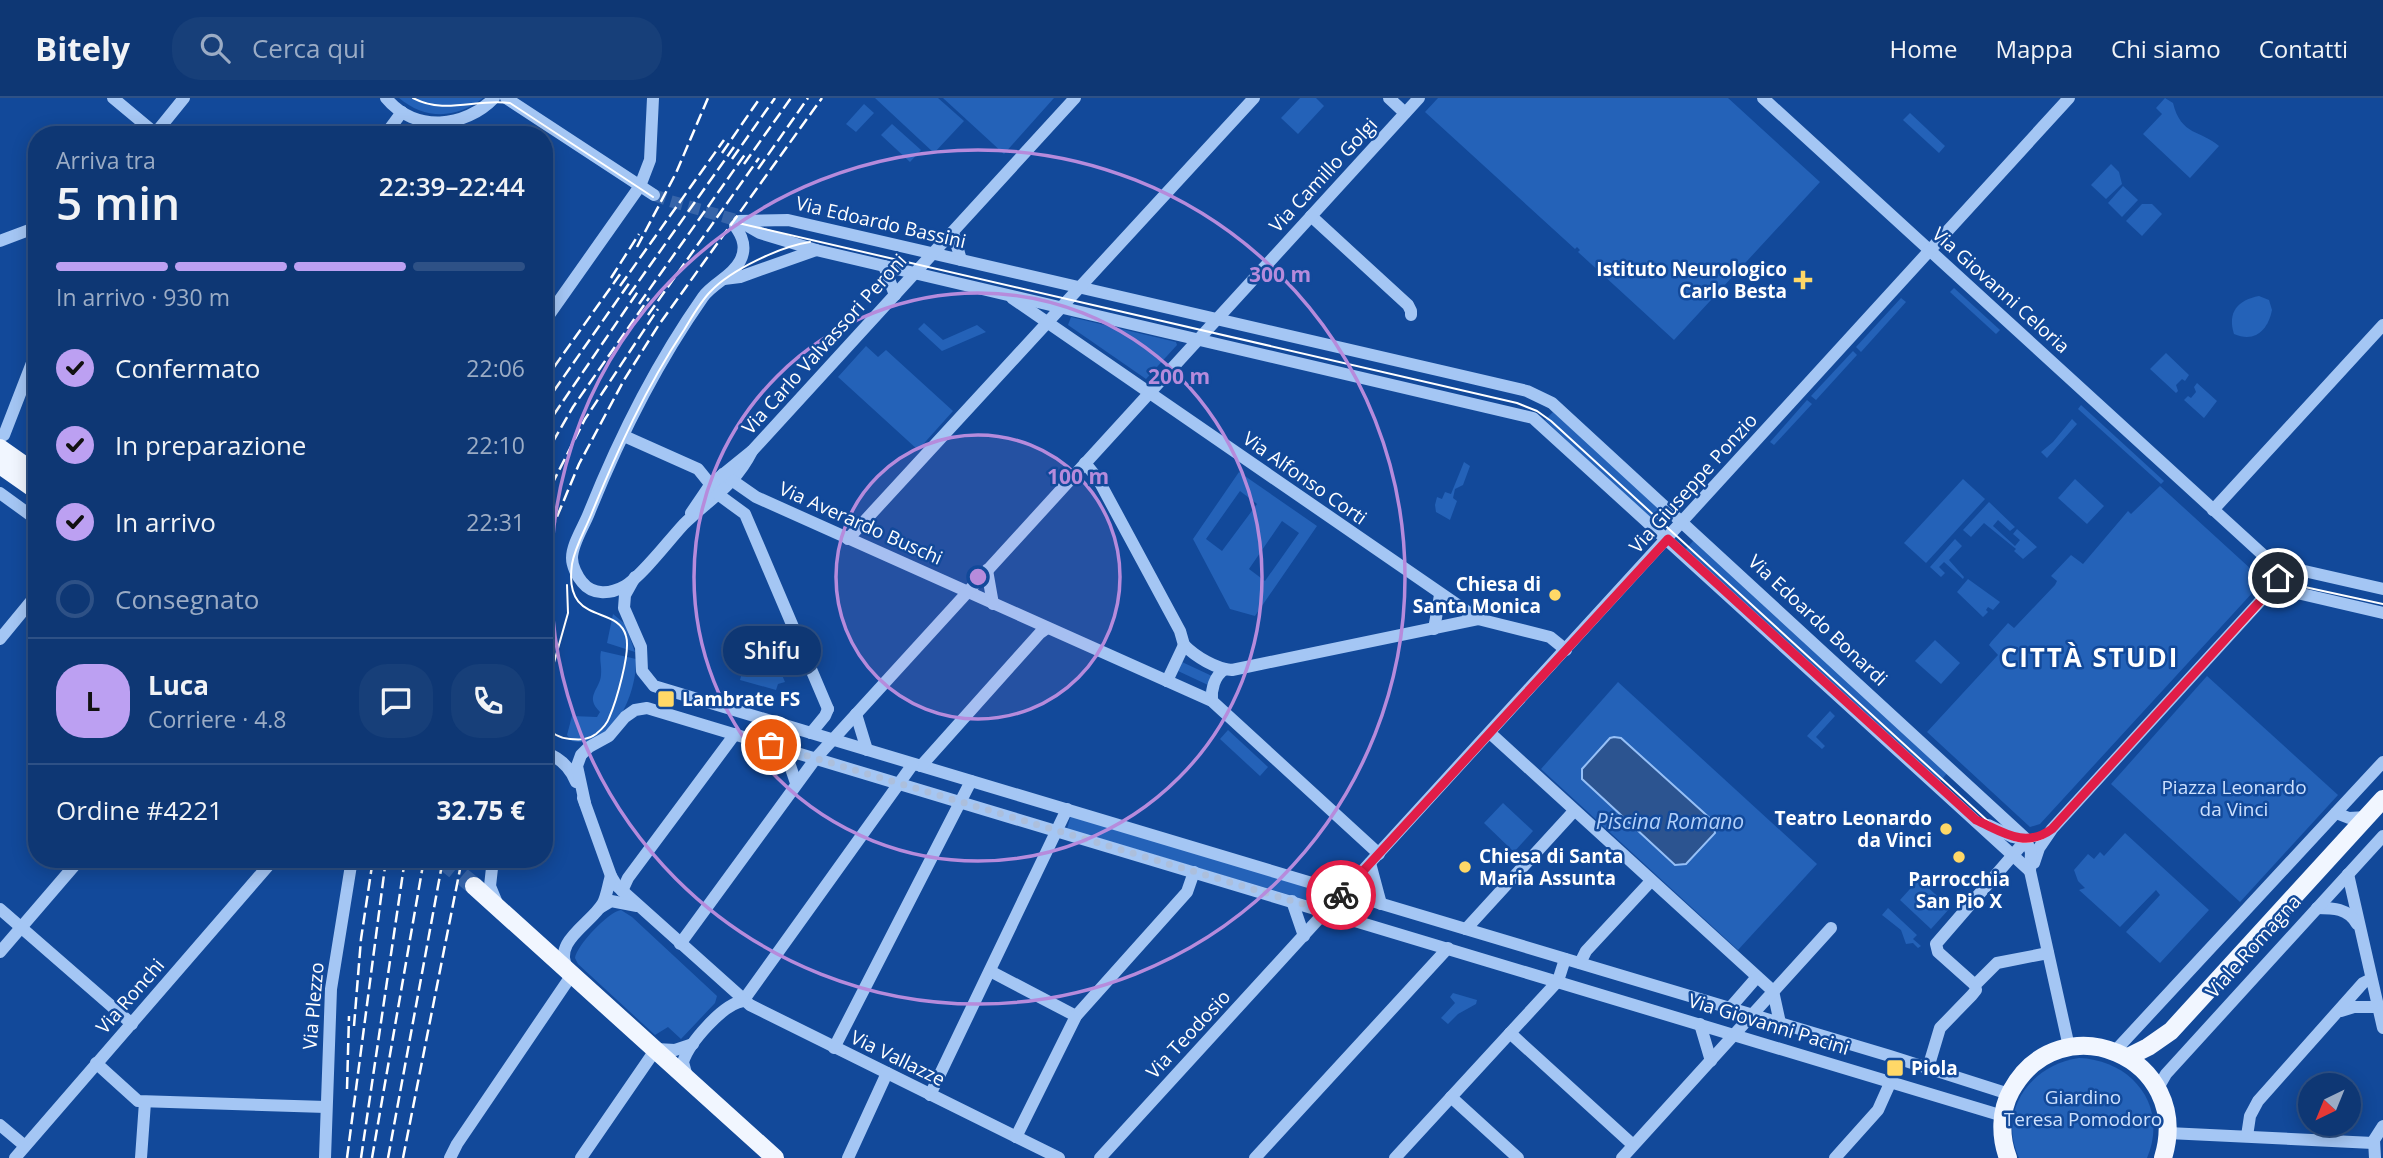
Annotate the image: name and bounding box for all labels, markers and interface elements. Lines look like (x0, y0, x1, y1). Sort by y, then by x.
search box (172, 17, 662, 80)
text: Bitely (35, 26, 130, 71)
icon: search (196, 29, 234, 67)
text: Cerca qui (252, 30, 366, 66)
text: Home (1890, 32, 1957, 65)
text: Mappa (1995, 32, 2073, 65)
text: Chi siamo (2111, 32, 2221, 65)
text: Contatti (2259, 32, 2348, 65)
street label: Via Camillo Golgi (1263, 112, 1383, 238)
text: Arriva tra (56, 144, 156, 176)
text: 22:39–22:44 (379, 168, 525, 204)
text: 5 min (56, 171, 180, 233)
street label: Via Edoardo Bassini (793, 190, 969, 254)
street label: Via Giovanni Celoria (1927, 221, 2075, 359)
street label: Via Carlo Valvassori Peroni (736, 248, 912, 440)
place label: Istituto Neurologico Carlo Besta (1596, 256, 1787, 304)
text: 300 m (1249, 260, 1311, 288)
marker: Istituto Neurologico Carlo Besta (1793, 270, 1813, 290)
text: In arrivo · 930 m (56, 281, 230, 313)
icon: check (56, 349, 94, 387)
text: Confermato (115, 350, 260, 386)
text: 22:06 (466, 352, 525, 384)
text: 200 m (1148, 362, 1210, 390)
street label: Via Giuseppe Ponzio (1623, 407, 1763, 559)
street label: Via Alfonso Corti (1238, 425, 1372, 531)
icon: check (56, 426, 94, 464)
text: In preparazione (115, 427, 306, 463)
text: 22:10 (466, 429, 525, 461)
text: 100 m (1047, 462, 1109, 490)
street label: Via Averardo Buschi (775, 475, 947, 571)
icon: check (56, 503, 94, 541)
text: In arrivo (115, 504, 216, 540)
text: 22:31 (466, 506, 525, 538)
pin (2248, 548, 2308, 608)
street label: Via Edoardo Bonardi (1743, 549, 1893, 691)
icon: home (2259, 559, 2297, 597)
centre of rings (966, 565, 990, 589)
place label: Chiesa di Santa Monica (1413, 571, 1541, 619)
text: Consegnato (115, 581, 259, 617)
marker: Chiesa di Santa Monica (1547, 587, 1563, 603)
callout: Shifu (722, 626, 820, 675)
text: Shifu (744, 634, 800, 666)
district label: CITTÀ STUDI (2001, 639, 2179, 675)
button: chat (359, 664, 433, 738)
button: phone (451, 664, 525, 738)
text: Luca (148, 667, 209, 703)
text: L (86, 683, 100, 719)
place label: Lambrate FS (682, 686, 800, 712)
marker: Lambrate FS (656, 689, 676, 709)
text: Corriere · 4.8 (148, 703, 287, 735)
pin (741, 715, 801, 775)
icon: bag (752, 726, 790, 764)
park label: Piazza Leonardo da Vinci (2161, 774, 2307, 822)
text: Ordine #4221 (56, 792, 223, 828)
text: 32.75 € (437, 792, 525, 828)
place label: Teatro Leonardo da Vinci (1775, 805, 1932, 853)
water label: Piscina Romano (1596, 807, 1744, 835)
marker: Teatro Leonardo da Vinci (1938, 821, 1954, 837)
place label: Chiesa di Santa Maria Assunta (1479, 843, 1623, 891)
marker: Parrocchia San Pio X (1951, 849, 1967, 865)
marker: Chiesa di Santa Maria Assunta (1457, 859, 1473, 875)
courier (1306, 860, 1376, 930)
place label: Parrocchia San Pio X (1908, 866, 2010, 914)
icon: bike (1322, 876, 1360, 914)
street label: Viale Romagna (2200, 889, 2306, 1003)
street label: Via Ronchi (90, 953, 170, 1039)
street label: Via Plezzo (296, 961, 330, 1051)
street label: Via Teodosio (1140, 984, 1236, 1084)
street label: Via Giovanni Pacini (1685, 987, 1853, 1061)
street label: Via Vallazze (846, 1024, 950, 1092)
place label: Piola (1911, 1055, 1958, 1081)
marker: Piola (1885, 1058, 1905, 1078)
north arrow (2298, 1073, 2361, 1136)
map controls (2298, 1073, 2361, 1136)
park label: Giardino Teresa Pomodoro (2004, 1084, 2162, 1132)

